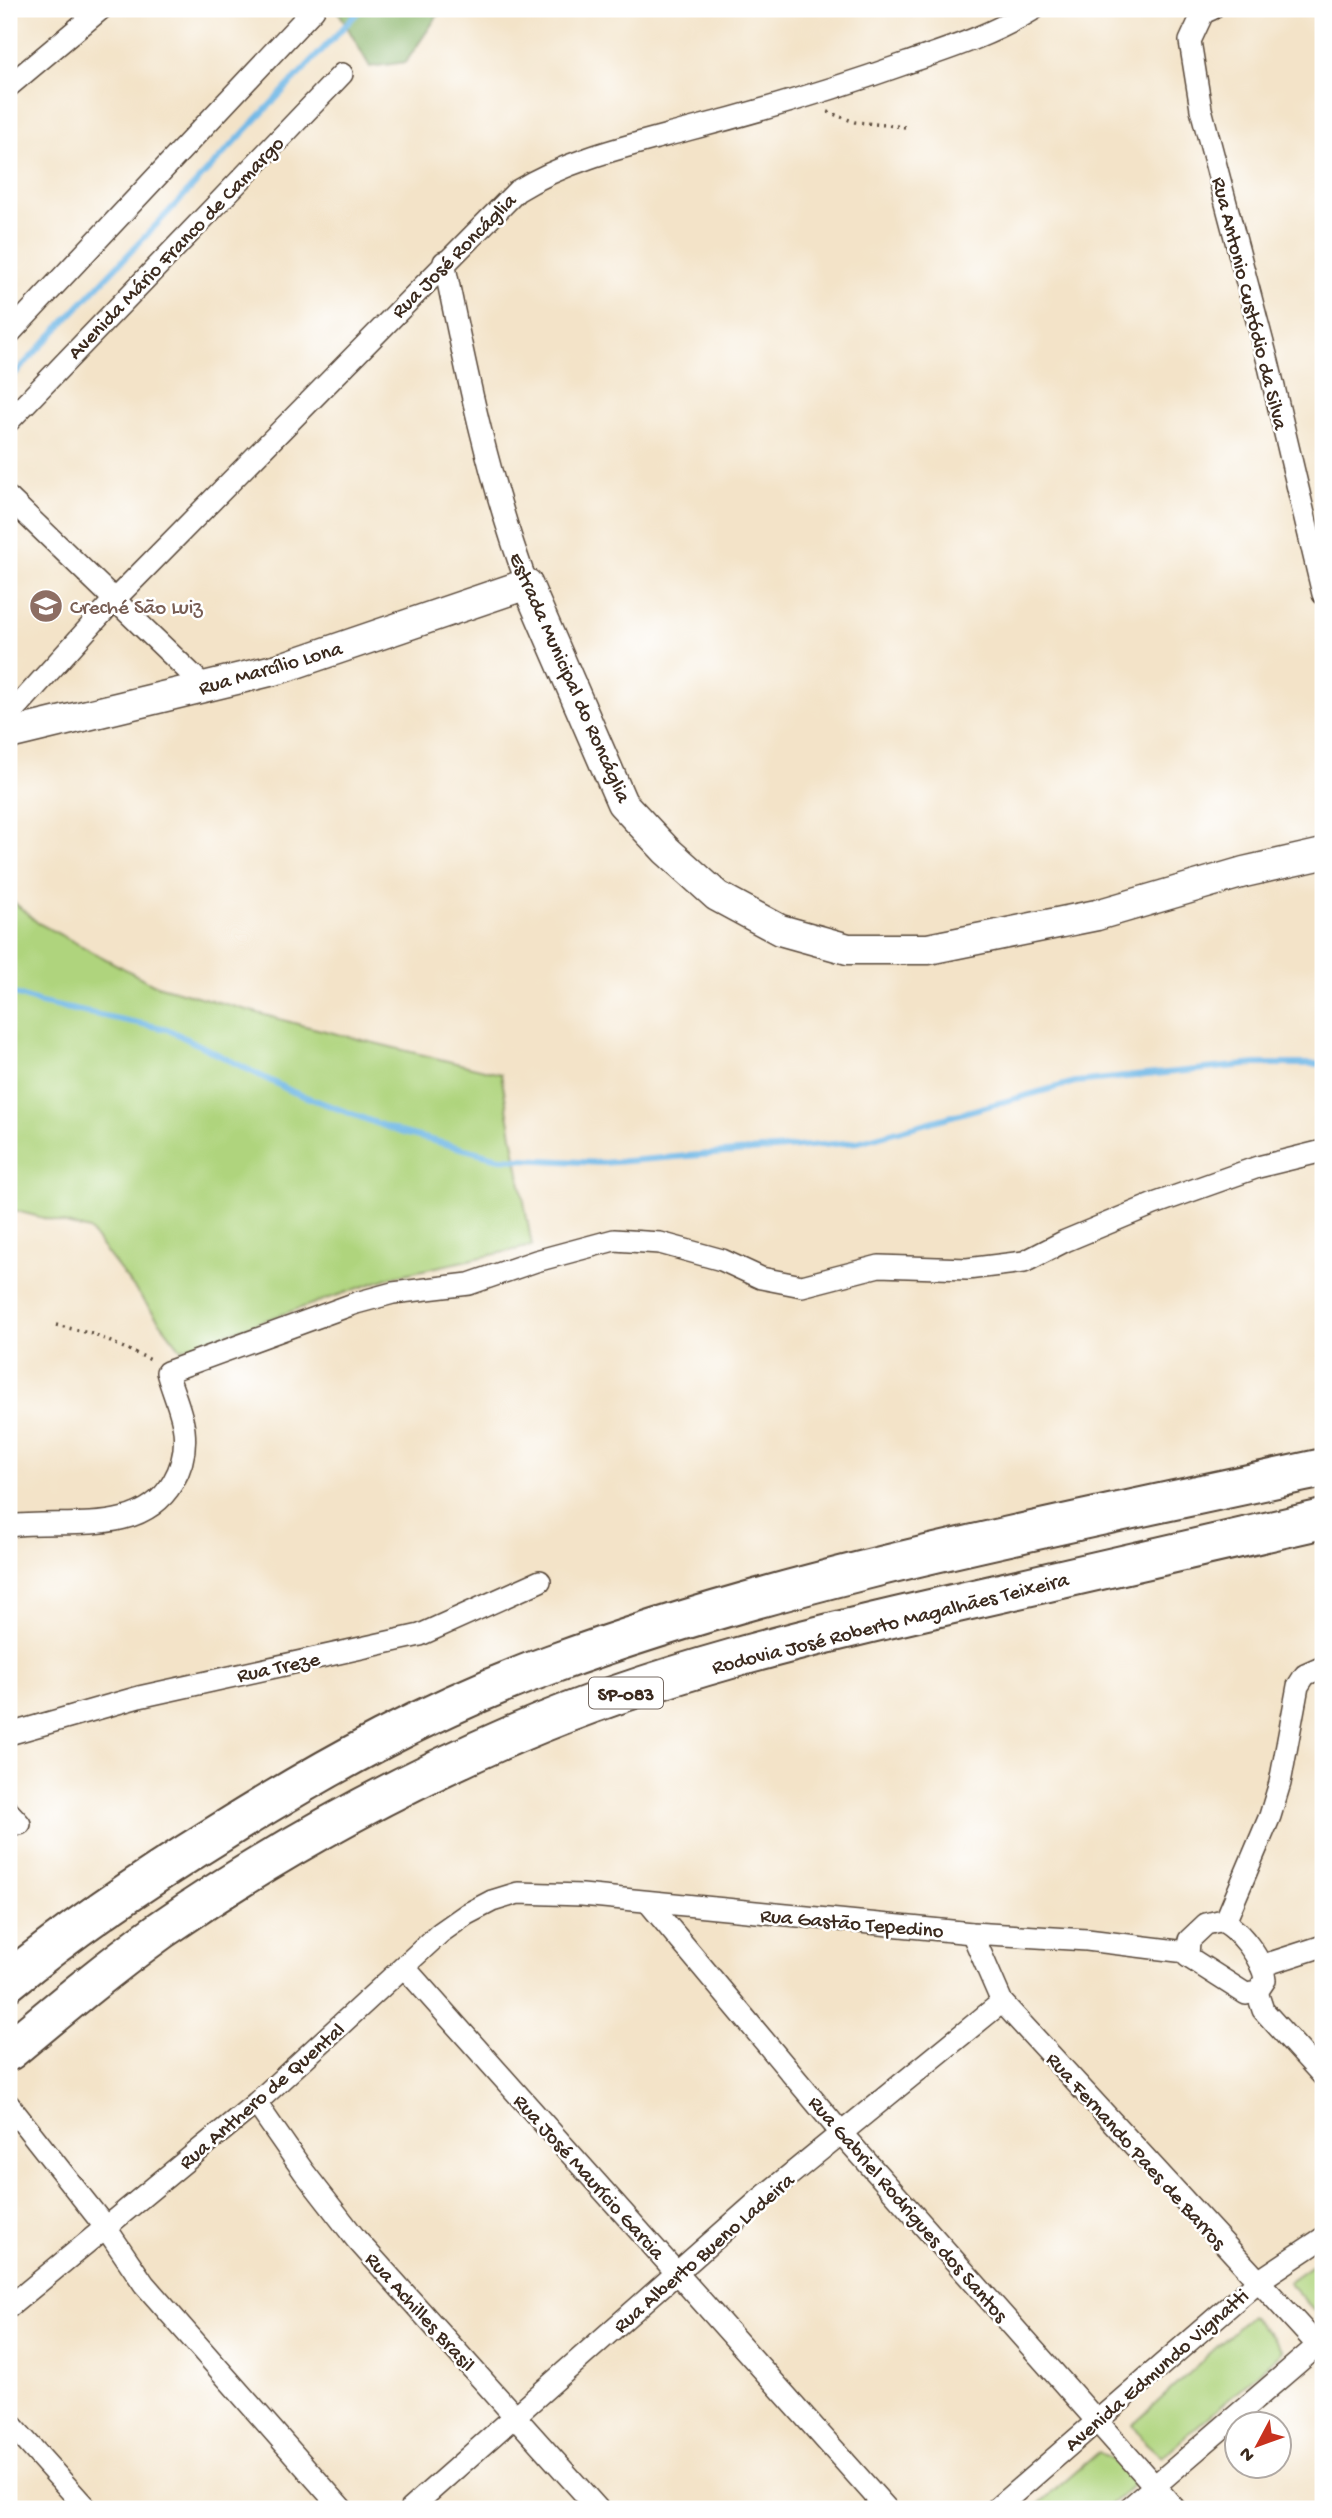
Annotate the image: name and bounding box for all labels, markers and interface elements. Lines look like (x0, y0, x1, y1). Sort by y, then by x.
street label: Avenida Mário Franco de Camargo (64, 132, 291, 366)
street label: Rua Antonio Custódio da Silva (1204, 175, 1291, 434)
street label: Rua José Roncáglia (388, 189, 524, 325)
street label: Estrada Municipal do Roncáglia (501, 549, 635, 809)
school or university icon: Creché São Luiz (27, 587, 65, 625)
place label: Creché São Luiz (70, 597, 203, 622)
street label: Rua Marcílio Lona (196, 638, 347, 703)
street label: Rodovia José Roberto Magalhães Teixeira (710, 1569, 1073, 1682)
street label: Rua Treze (235, 1648, 324, 1690)
road number: SP-083 (589, 1678, 663, 1708)
street label: Rua Gastão Tepedino (759, 1905, 945, 1946)
street label: Rua Anthero de Quental (175, 2019, 351, 2176)
street label: Rua Fernando Paes de Barros (1039, 2048, 1231, 2257)
street label: Rua José Maurício Garcia (506, 2090, 669, 2267)
street label: Rua Gabriel Rodrigues dos Santos (801, 2092, 1012, 2330)
street label: Rua Alberto Bueno Ladeira (610, 2168, 802, 2340)
street label: Rua Achilles Brasil (358, 2248, 479, 2378)
street label: Avenida Edmundo Vignatti (1061, 2285, 1255, 2458)
north arrow (1224, 2410, 1294, 2480)
text: N (1235, 2442, 1261, 2466)

